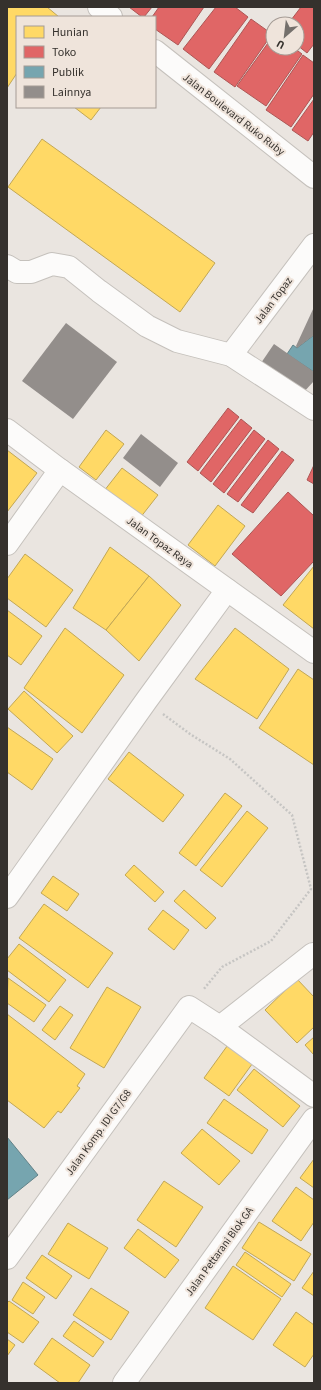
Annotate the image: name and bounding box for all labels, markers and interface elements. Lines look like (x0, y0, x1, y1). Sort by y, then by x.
legend (16, 16, 156, 108)
north arrow (265, 16, 305, 56)
text: Hunian (52, 24, 88, 41)
text: U (274, 36, 287, 53)
text: Toko (52, 44, 76, 61)
text: Publik (52, 64, 84, 81)
street label: Jalan Boulevard Ruko Ruby (180, 70, 288, 159)
text: Lainnya (52, 84, 91, 101)
street label: Jalan Topaz (251, 274, 296, 327)
street label: Jalan Topaz Raya (123, 513, 196, 572)
street label: Jalan Komp. IDI G7/G8 (62, 1086, 135, 1178)
street label: Jalan Pettarani Blok GA (182, 1204, 257, 1299)

